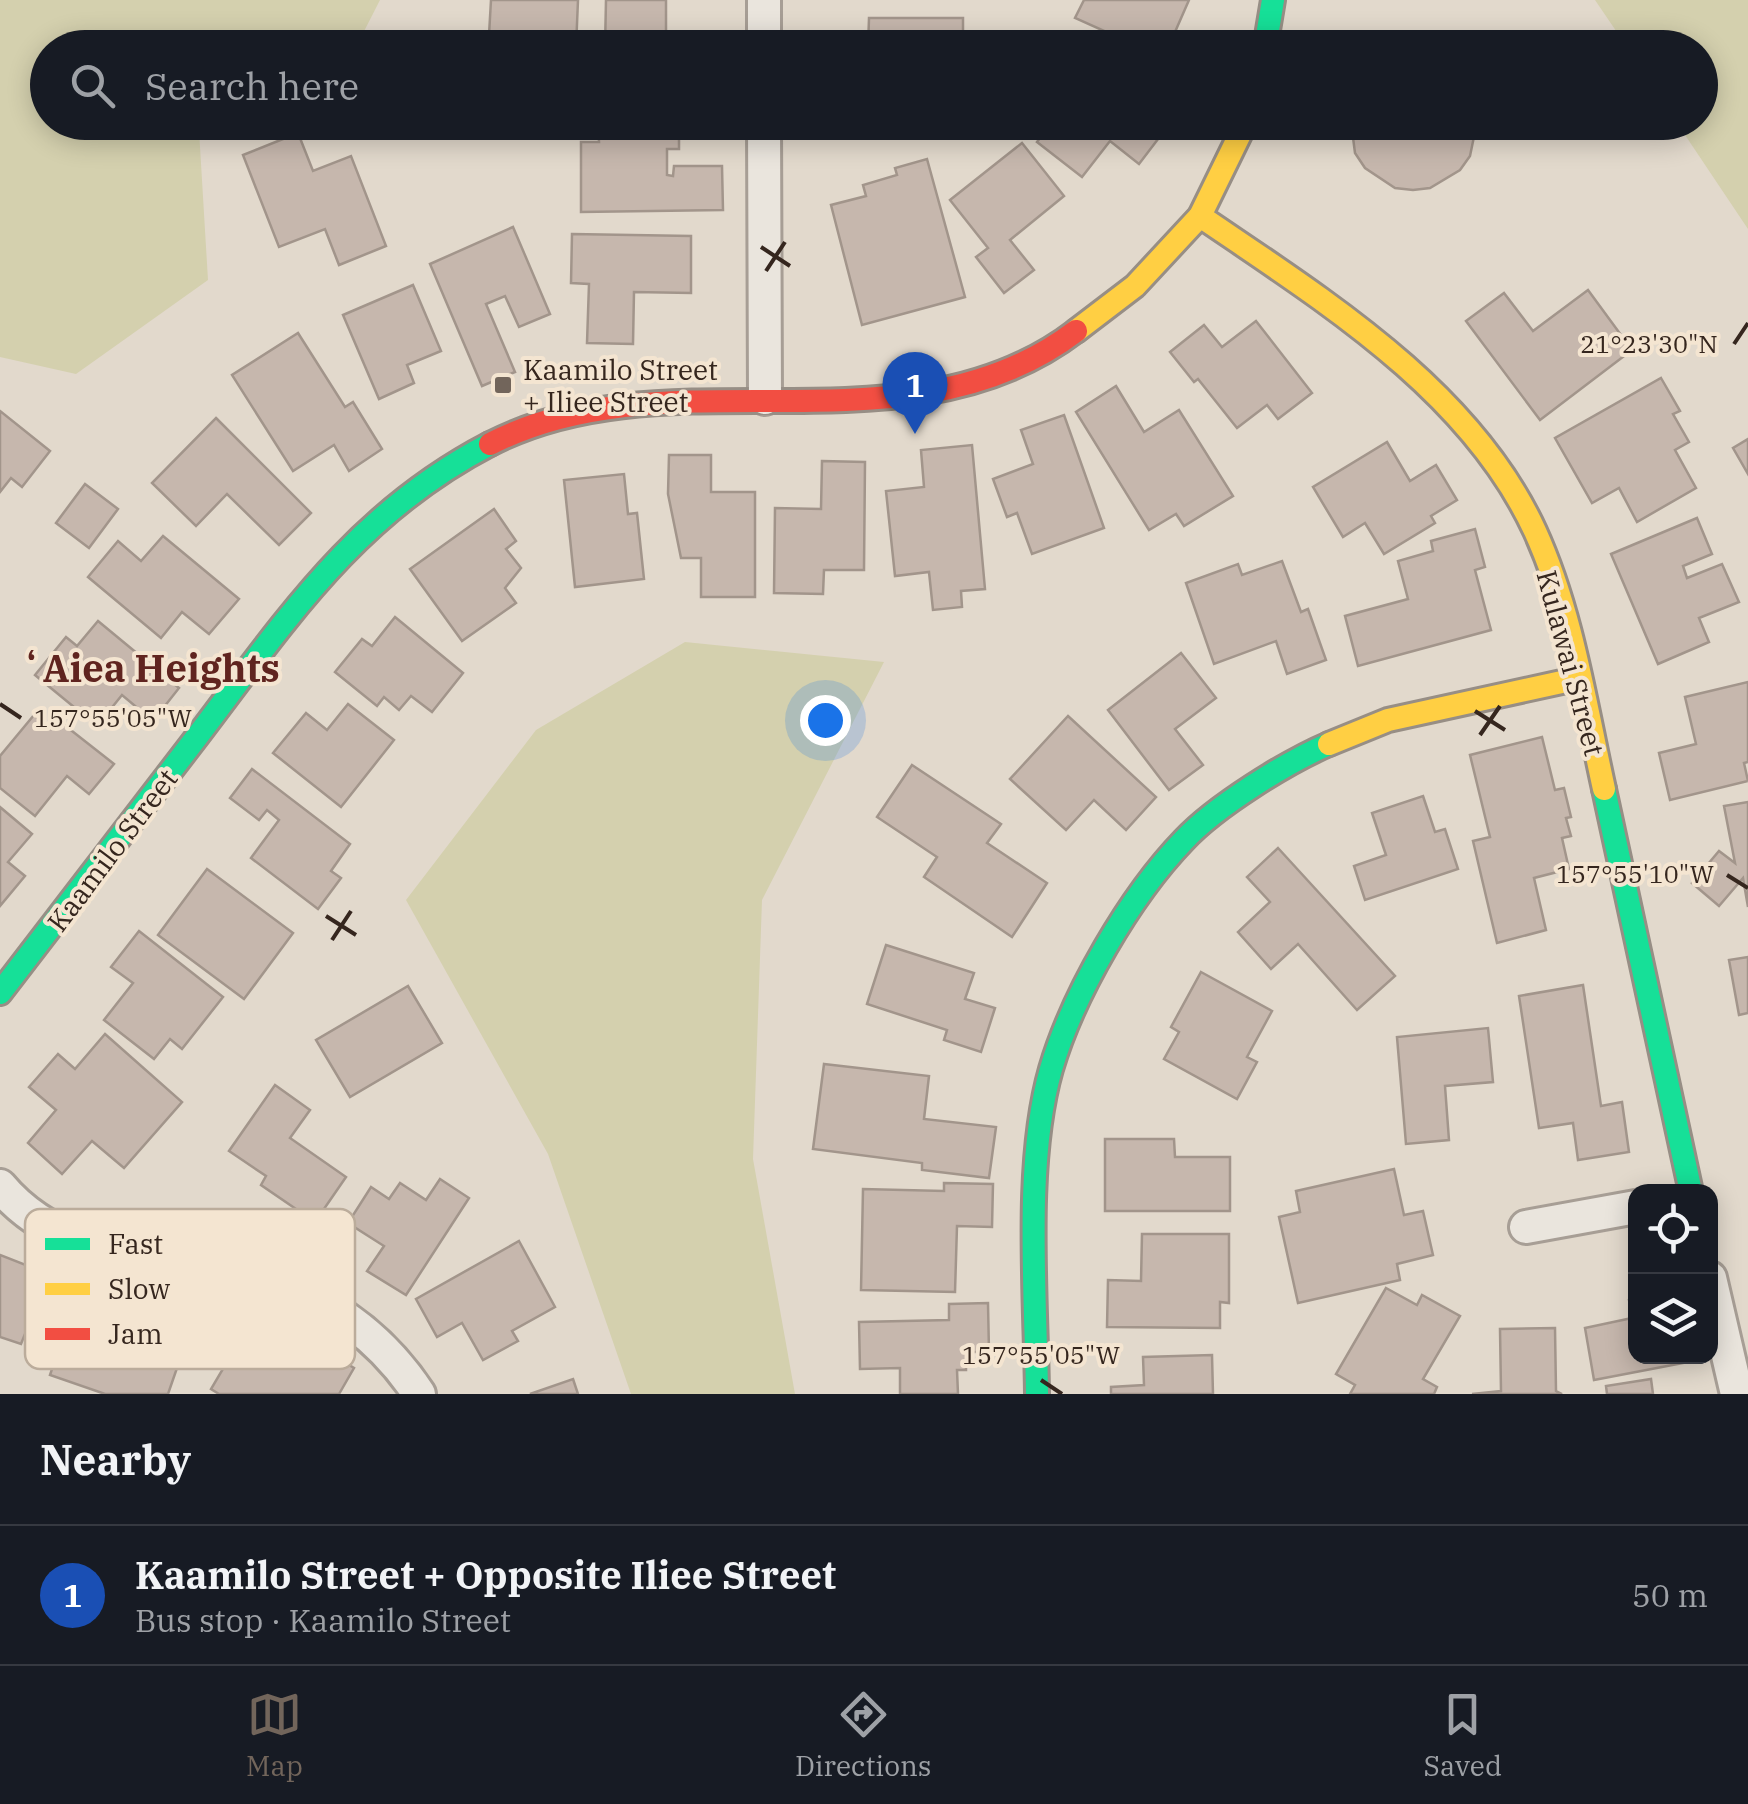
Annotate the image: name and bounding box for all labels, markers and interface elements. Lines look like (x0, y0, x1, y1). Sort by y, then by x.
search box (30, 30, 1718, 140)
icon: search (65, 58, 120, 113)
text: Search here (145, 61, 359, 110)
text: 21°23'30"N (1580, 327, 1718, 360)
place label: Kaamilo Street + Iliee Street (523, 351, 718, 420)
pin: 1 (882, 352, 948, 434)
marker: Kaamilo Street + Iliee Street (492, 374, 514, 396)
street label: Kulawai Street (1528, 566, 1614, 760)
district label: ʻAiea Heights (20, 643, 280, 692)
your location (800, 695, 851, 746)
text: 157°55'05"W (34, 701, 192, 734)
street label: Kaamilo Street (39, 761, 185, 939)
text: 157°55'10"W (1556, 857, 1714, 890)
map controls (1628, 1184, 1718, 1364)
button: locate (1628, 1184, 1718, 1274)
legend (25, 1209, 355, 1369)
text: Fast (108, 1225, 163, 1262)
text: Slow (108, 1270, 170, 1307)
button: layers (1628, 1274, 1718, 1364)
text: Jam (108, 1315, 163, 1352)
text: 157°55'05"W (962, 1338, 1120, 1371)
text: Nearby (40, 1432, 191, 1487)
text: Kaamilo Street + Opposite Iliee Street (135, 1550, 836, 1599)
text: 1 (63, 1574, 82, 1616)
text: 50 m (1632, 1574, 1708, 1616)
text: Bus stop · Kaamilo Street (135, 1599, 511, 1641)
tab: Map (246, 1687, 303, 1784)
tab: Directions (795, 1687, 932, 1784)
tab: Saved (1424, 1687, 1502, 1784)

